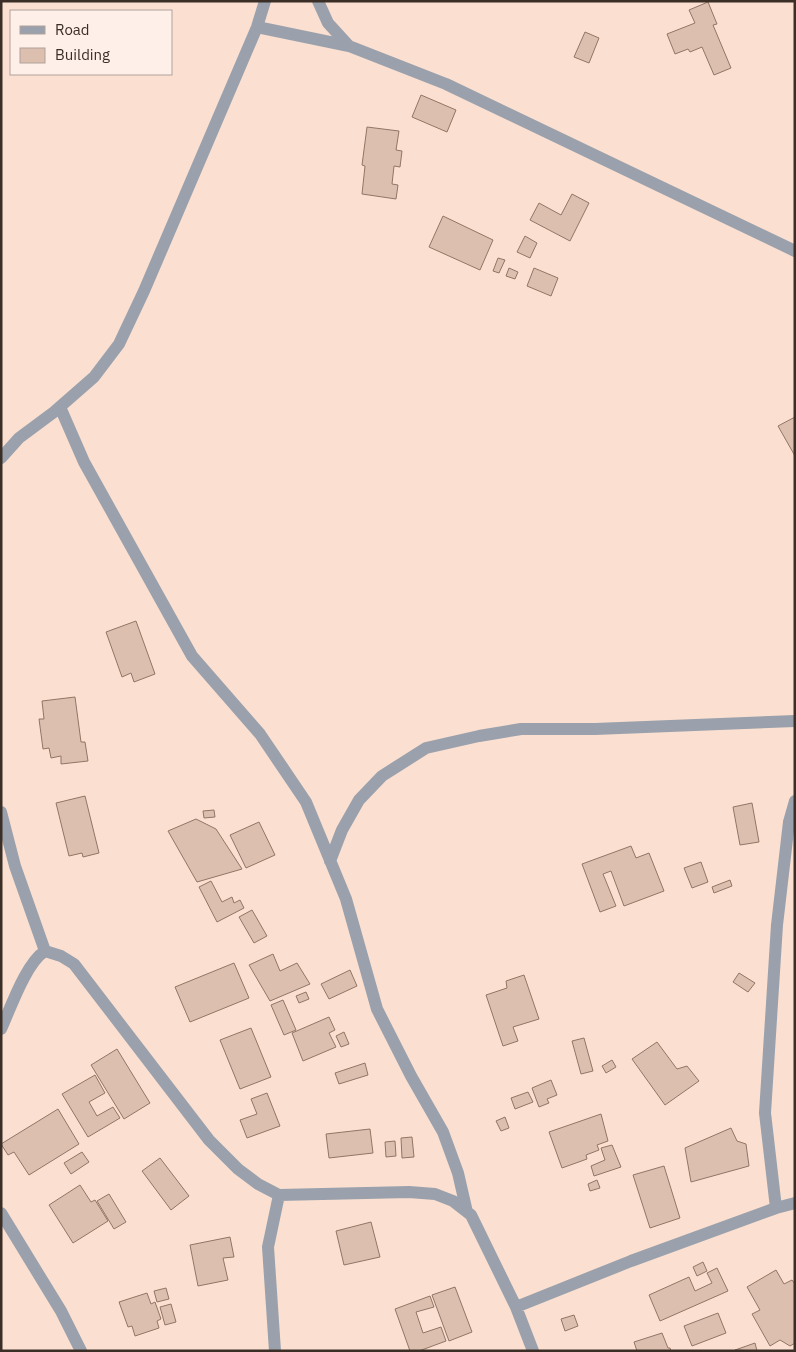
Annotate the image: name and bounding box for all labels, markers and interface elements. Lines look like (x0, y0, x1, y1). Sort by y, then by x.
legend (10, 10, 172, 75)
text: Road (55, 20, 90, 39)
text: Building (55, 45, 110, 64)

